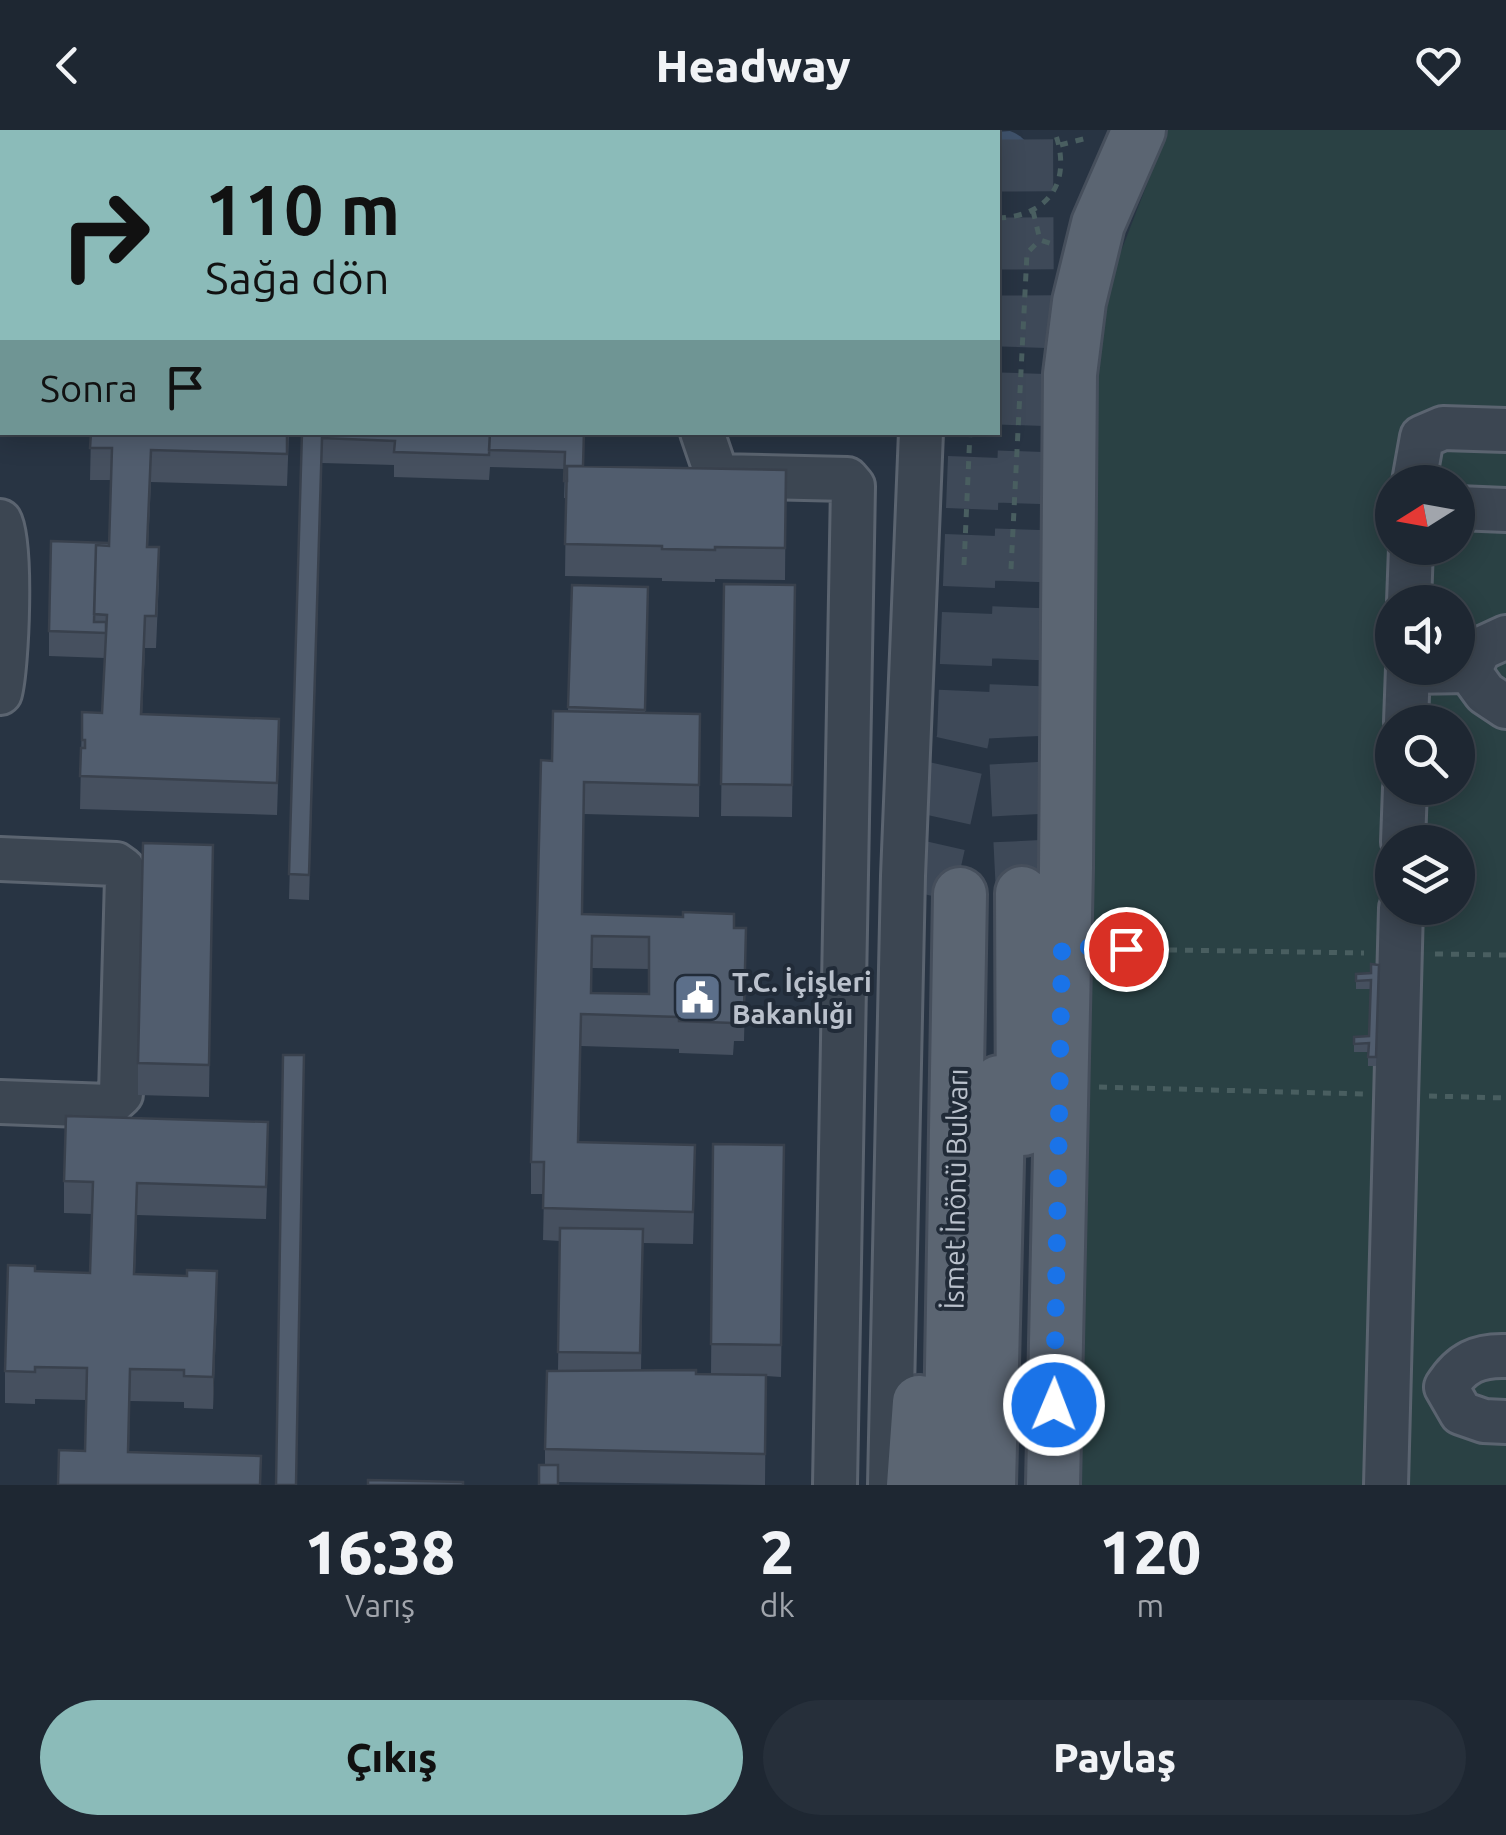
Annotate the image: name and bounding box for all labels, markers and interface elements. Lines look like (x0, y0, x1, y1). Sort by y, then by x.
icon: back (40, 38, 95, 93)
icon: heart (1411, 38, 1466, 93)
text: Headway (655, 40, 851, 91)
icon: right (40, 170, 170, 300)
text: 110 m (205, 170, 400, 248)
text: Sağa dön (205, 252, 389, 303)
icon: arrive (158, 360, 213, 415)
text: Sonra (40, 367, 138, 409)
north arrow (1375, 465, 1475, 565)
map controls (1375, 465, 1475, 925)
button: sound (1375, 585, 1475, 685)
button: search (1375, 705, 1475, 805)
button: layers (1375, 825, 1475, 925)
pin (1084, 907, 1169, 992)
icon: arrive (1099, 922, 1154, 977)
place label: T.C. İçişleri Bakanlığı (732, 966, 872, 1029)
public building icon: T.C. İçişleri Bakanlığı (671, 971, 723, 1023)
street label: İsmet İnönü Bulvarı (937, 1068, 973, 1310)
position arrow (1002, 1353, 1106, 1457)
text: 16:38 (305, 1518, 455, 1585)
text: 2 (760, 1518, 794, 1585)
text: 120 (1100, 1518, 1201, 1585)
text: Varış (345, 1587, 415, 1623)
text: dk (760, 1587, 795, 1623)
text: m (1137, 1587, 1164, 1623)
button: Çıkış (40, 1700, 743, 1815)
button: Paylaş (763, 1700, 1466, 1815)

